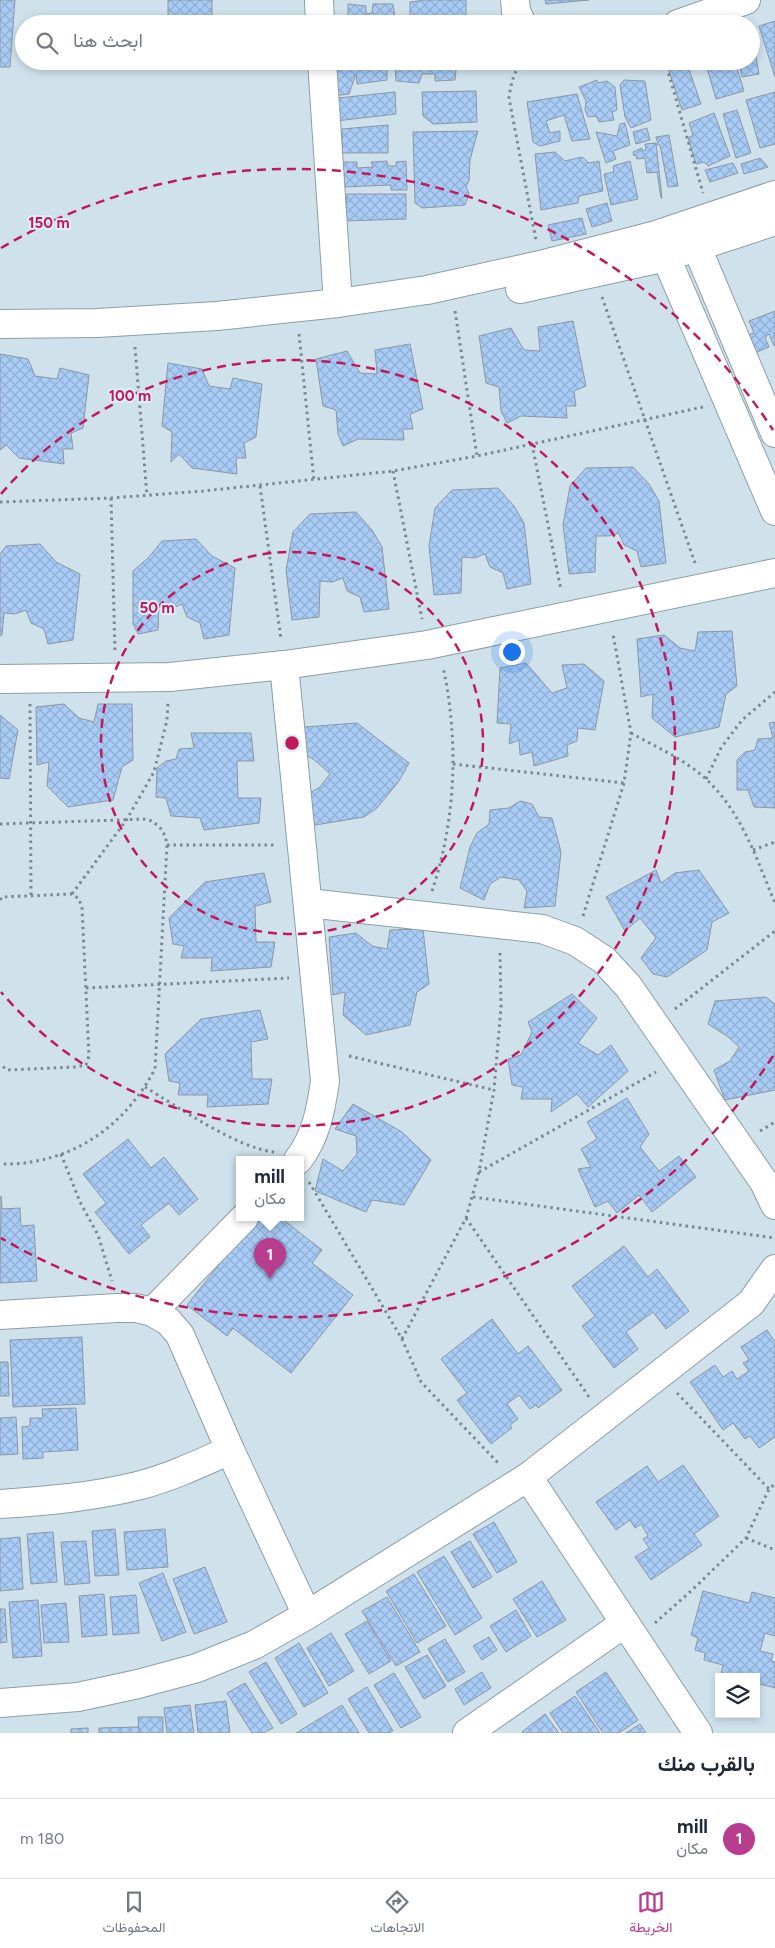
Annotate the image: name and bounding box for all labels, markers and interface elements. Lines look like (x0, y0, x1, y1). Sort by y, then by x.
search box (15, 15, 760, 70)
icon: search (33, 29, 61, 57)
text: ابحث هنا (73, 29, 143, 52)
text: 150 m (28, 214, 70, 232)
text: 100 m (109, 387, 151, 405)
text: 50 m (139, 599, 175, 617)
your location (499, 639, 525, 665)
centre of rings (283, 734, 301, 752)
popup (236, 1156, 304, 1221)
text: mill (254, 1165, 285, 1188)
text: مكان (254, 1189, 286, 1208)
pin: 1 (254, 1238, 286, 1279)
map controls (715, 1673, 760, 1718)
button: layers (715, 1673, 760, 1718)
text: بالقرب منك (658, 1751, 755, 1776)
text: mill (677, 1815, 708, 1838)
text: 180 m (20, 1829, 64, 1848)
text: 1 (736, 1829, 742, 1848)
text: مكان (676, 1839, 708, 1858)
tab: المحفوظات (102, 1888, 165, 1940)
tab: الاتجاهات (370, 1888, 425, 1940)
tab: الخريطة (629, 1888, 673, 1940)

